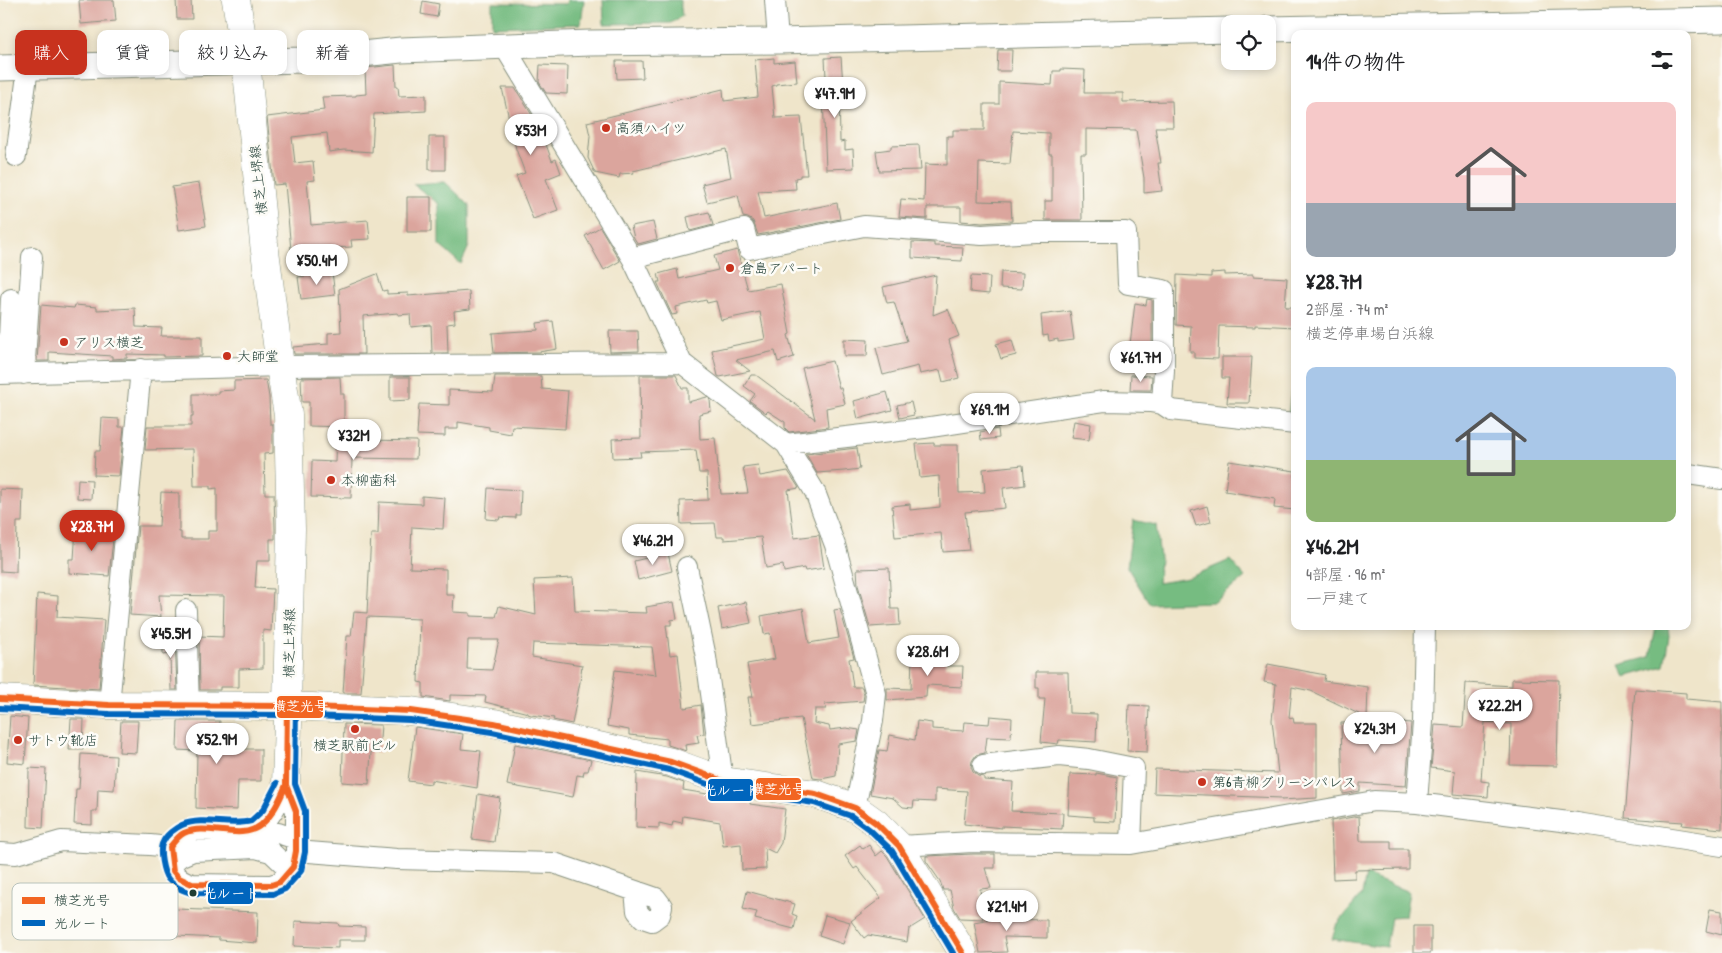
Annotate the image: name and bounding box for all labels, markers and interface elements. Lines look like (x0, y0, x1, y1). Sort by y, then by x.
map controls (1221, 15, 1276, 70)
button: locate (1221, 15, 1276, 70)
chip: 購入 (15, 30, 87, 75)
chip: 賃貸 (97, 30, 169, 75)
chip: 絞り込み (179, 30, 287, 75)
chip: 新着 (297, 30, 369, 75)
icon: filters (1648, 46, 1676, 74)
text: 14件の物件 (1306, 47, 1406, 76)
pin: ¥47.9M (794, 76, 876, 119)
text: ¥47.9M (815, 82, 855, 104)
pin: ¥53M (501, 114, 561, 156)
place label: 高須ハイツ (616, 118, 686, 137)
text: ¥53M (516, 119, 546, 141)
marker: 高須ハイツ (600, 122, 612, 134)
icon: home (1446, 134, 1536, 224)
street label: 横芝上堺線 (244, 144, 271, 216)
pin: ¥50.4M (276, 244, 358, 286)
text: ¥50.4M (297, 249, 337, 271)
place label: 倉島アパート (740, 258, 823, 277)
marker: 倉島アパート (724, 262, 736, 274)
text: ¥28.7M (1306, 267, 1362, 296)
text: 2部屋 · 74 m² (1306, 298, 1388, 320)
text: 横芝停車場白浜線 (1306, 322, 1434, 344)
place label: アリス横芝 (74, 332, 144, 351)
marker: アリス横芝 (58, 336, 70, 348)
pin: ¥61.7M (1100, 340, 1182, 383)
place label: 大師堂 (237, 346, 279, 365)
text: ¥61.7M (1121, 346, 1161, 368)
marker: 大師堂 (221, 350, 233, 362)
pin: ¥69.1M (949, 392, 1031, 435)
text: ¥69.1M (971, 398, 1009, 420)
icon: home (1446, 399, 1536, 489)
pin: ¥32M (324, 418, 384, 461)
text: ¥32M (338, 424, 370, 446)
place label: 本柳歯科 (341, 470, 397, 489)
marker: 本柳歯科 (325, 474, 337, 486)
pin: ¥28.7M (51, 510, 133, 552)
text: ¥28.7M (71, 515, 113, 537)
pin: ¥46.2M (612, 524, 694, 566)
text: ¥46.2M (633, 529, 673, 551)
text: ¥46.2M (1306, 532, 1359, 561)
text: 4部屋 · 96 m² (1306, 563, 1385, 585)
text: 一戸建て (1306, 587, 1370, 609)
street label: 横芝上堺線 (278, 608, 299, 678)
pin: ¥45.5M (130, 616, 212, 659)
text: ¥45.5M (151, 622, 191, 644)
pin: ¥28.6M (887, 634, 969, 677)
text: ¥28.6M (907, 640, 949, 662)
pin: ¥22.2M (1459, 688, 1541, 731)
text: ¥22.2M (1479, 694, 1521, 716)
line badge: 横芝光号 (276, 695, 324, 719)
text: 横芝光号 (272, 696, 328, 715)
pin: ¥24.3M (1334, 712, 1416, 754)
text: ¥24.3M (1354, 717, 1396, 739)
pin: ¥52.9M (176, 722, 258, 765)
marker: 横芝駅前ビル (349, 723, 361, 735)
text: ¥52.9M (197, 728, 237, 750)
place label: サトウ靴店 (28, 730, 98, 749)
marker: サトウ靴店 (12, 734, 24, 746)
place label: 横芝駅前ビル (313, 735, 397, 754)
place label: 第6青柳グリーンパレス (1212, 772, 1356, 791)
marker: 第6青柳グリーンパレス (1196, 776, 1208, 788)
line badge: 横芝光号 (755, 777, 802, 801)
line badge: 光ルート (707, 778, 754, 802)
text: 横芝光号 (750, 779, 806, 798)
text: 光ルート (703, 780, 759, 799)
line badge: 光ルート (207, 881, 254, 905)
legend (12, 883, 178, 940)
text: 光ルート (203, 883, 259, 902)
unlabelled marker (188, 888, 198, 898)
text: 横芝光号 (54, 890, 110, 909)
pin: ¥21.4M (966, 890, 1048, 932)
text: ¥21.4M (987, 895, 1027, 917)
text: 光ルート (54, 913, 111, 932)

